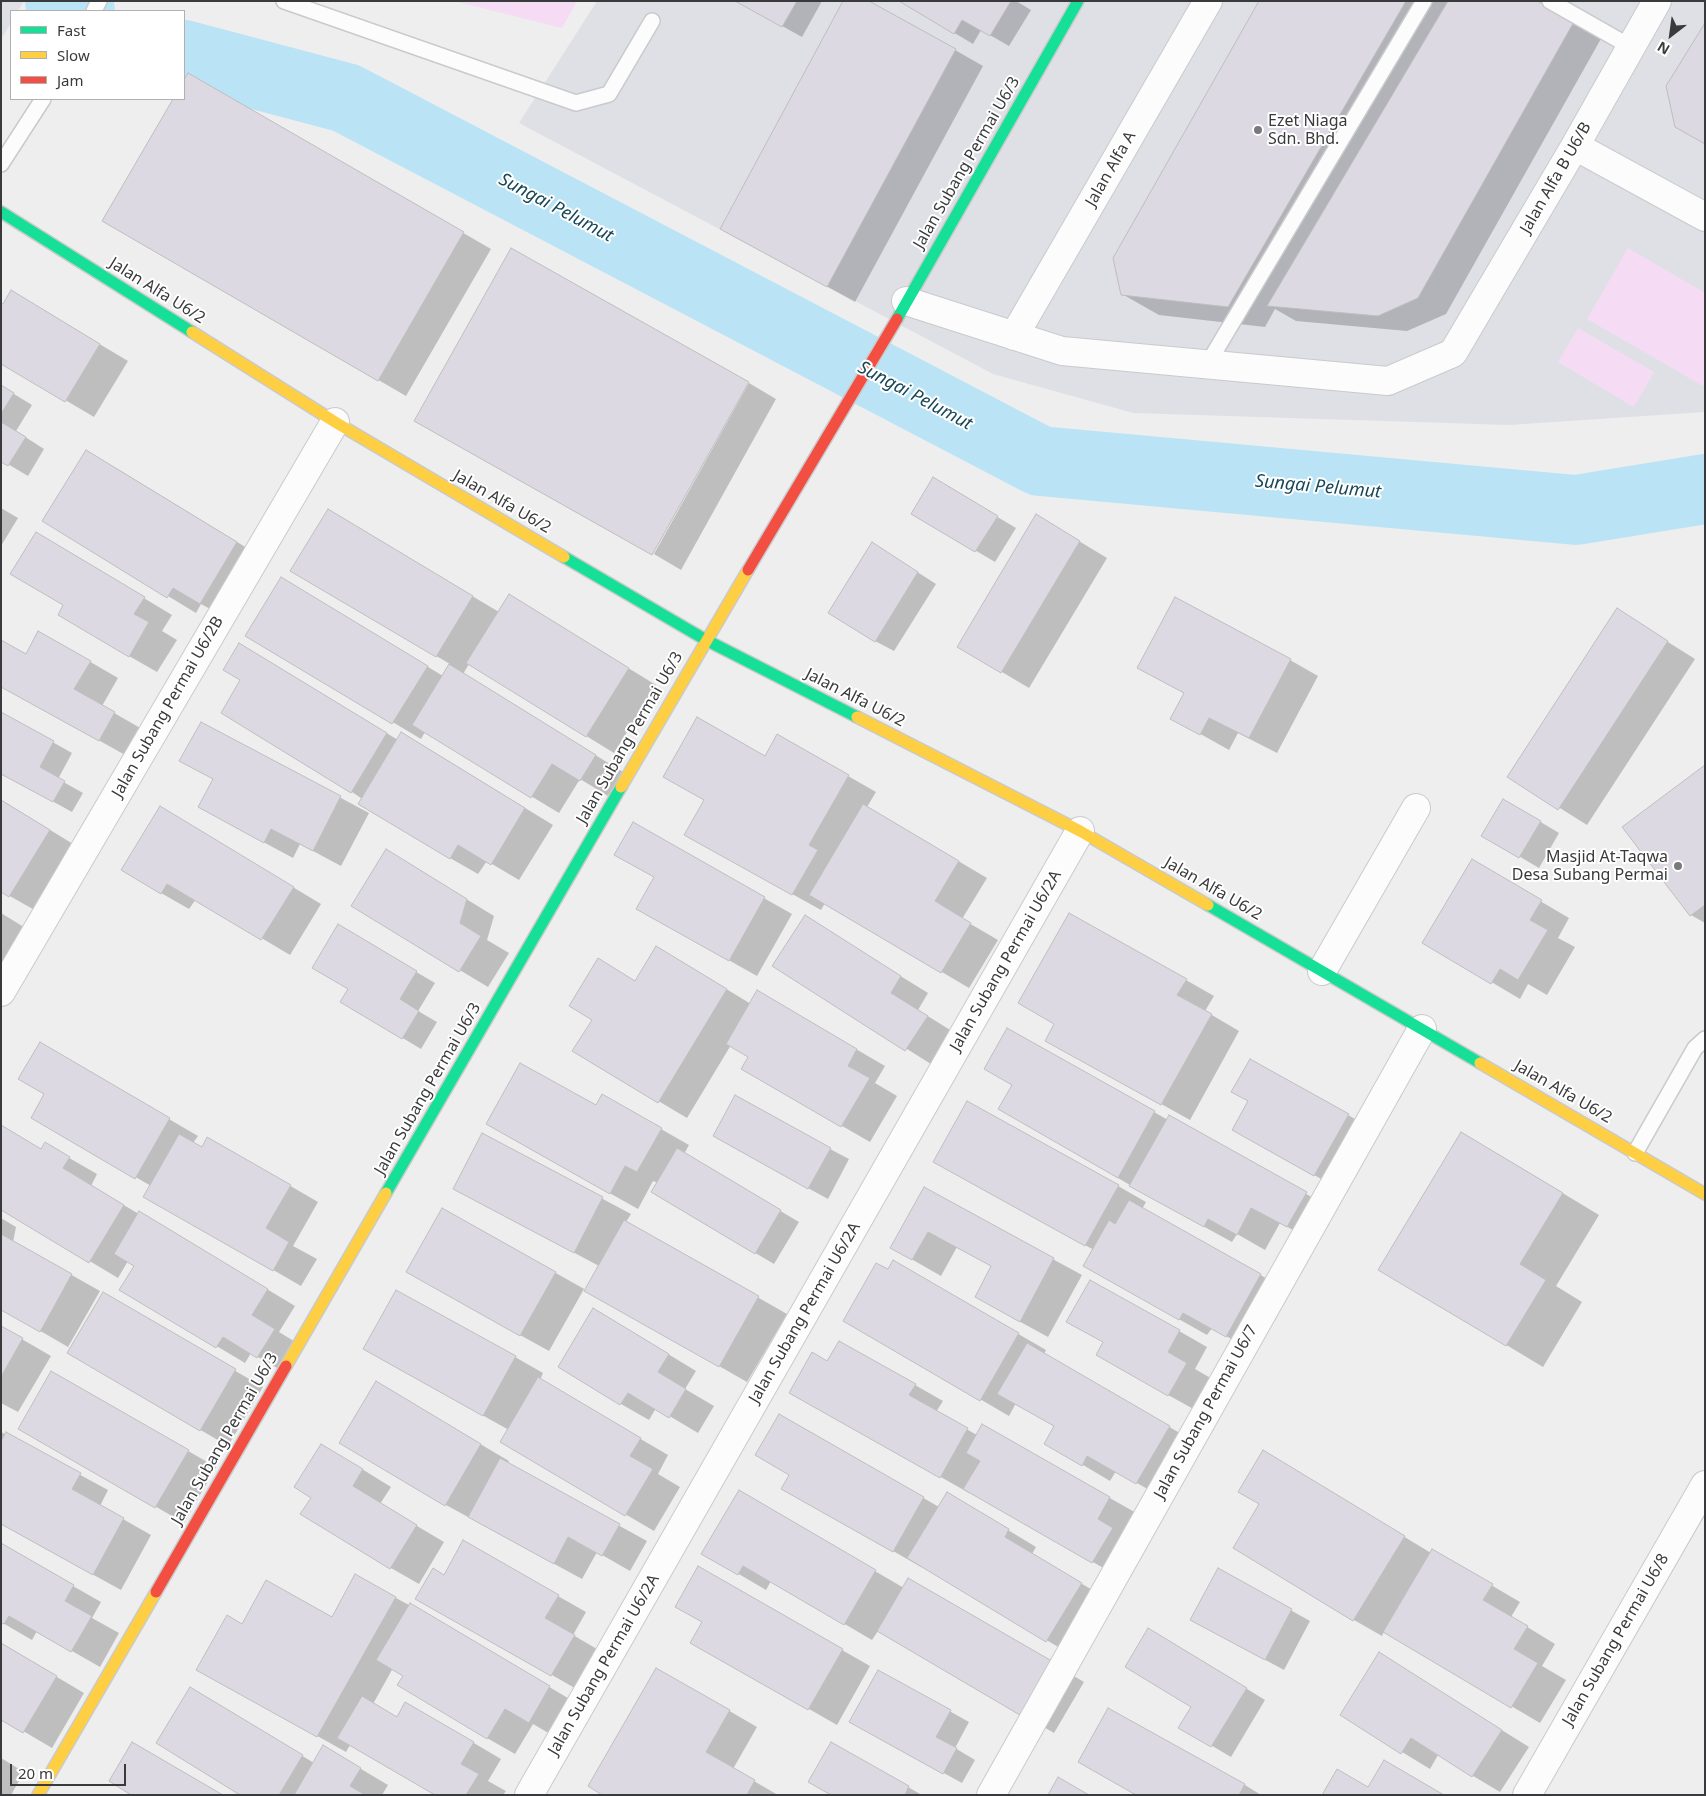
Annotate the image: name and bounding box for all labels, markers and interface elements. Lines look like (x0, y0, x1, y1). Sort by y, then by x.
legend (10, 10, 185, 100)
north arrow (1646, 10, 1696, 60)
text: Fast (57, 20, 86, 40)
text: N (1654, 37, 1673, 60)
text: Slow (57, 45, 90, 65)
text: Jam (57, 70, 84, 90)
street label: Jalan Subang Permai U6/3 (910, 74, 1024, 252)
place label: Ezet Niaga Sdn. Bhd. (1268, 111, 1347, 149)
street label: Jalan Alfa B U6/B (1516, 119, 1596, 237)
marker: Ezet Niaga Sdn. Bhd. (1252, 124, 1264, 136)
street label: Jalan Alfa A (1082, 128, 1140, 210)
water label: Sungai Pelumut (495, 169, 617, 247)
street label: Jalan Alfa U6/2 (106, 254, 208, 328)
water label: Sungai Pelumut (854, 357, 976, 435)
street label: Jalan Alfa U6/2 (450, 466, 554, 538)
water label: Sungai Pelumut (1254, 471, 1382, 503)
street label: Jalan Subang Permai U6/2B (108, 613, 228, 801)
street label: Jalan Subang Permai U6/3 (573, 649, 687, 827)
street label: Jalan Alfa U6/2 (802, 665, 908, 731)
place label: Masjid At-Taqwa Desa Subang Permai (1512, 847, 1668, 885)
street label: Jalan Alfa U6/2 (1161, 853, 1265, 925)
marker: Masjid At-Taqwa Desa Subang Permai (1672, 860, 1684, 872)
street label: Jalan Subang Permai U6/2A (946, 867, 1066, 1055)
street label: Jalan Subang Permai U6/3 (371, 1000, 485, 1178)
street label: Jalan Alfa U6/2 (1511, 1056, 1615, 1128)
street label: Jalan Subang Permai U6/2A (745, 1219, 865, 1407)
street label: Jalan Subang Permai U6/7 (1150, 1322, 1262, 1502)
street label: Jalan Subang Permai U6/3 (168, 1350, 282, 1528)
street label: Jalan Subang Permai U6/8 (1559, 1551, 1673, 1729)
street label: Jalan Subang Permai U6/2A (544, 1571, 664, 1759)
scale bar (12, 1754, 129, 1786)
text: 20 m (18, 1763, 53, 1783)

